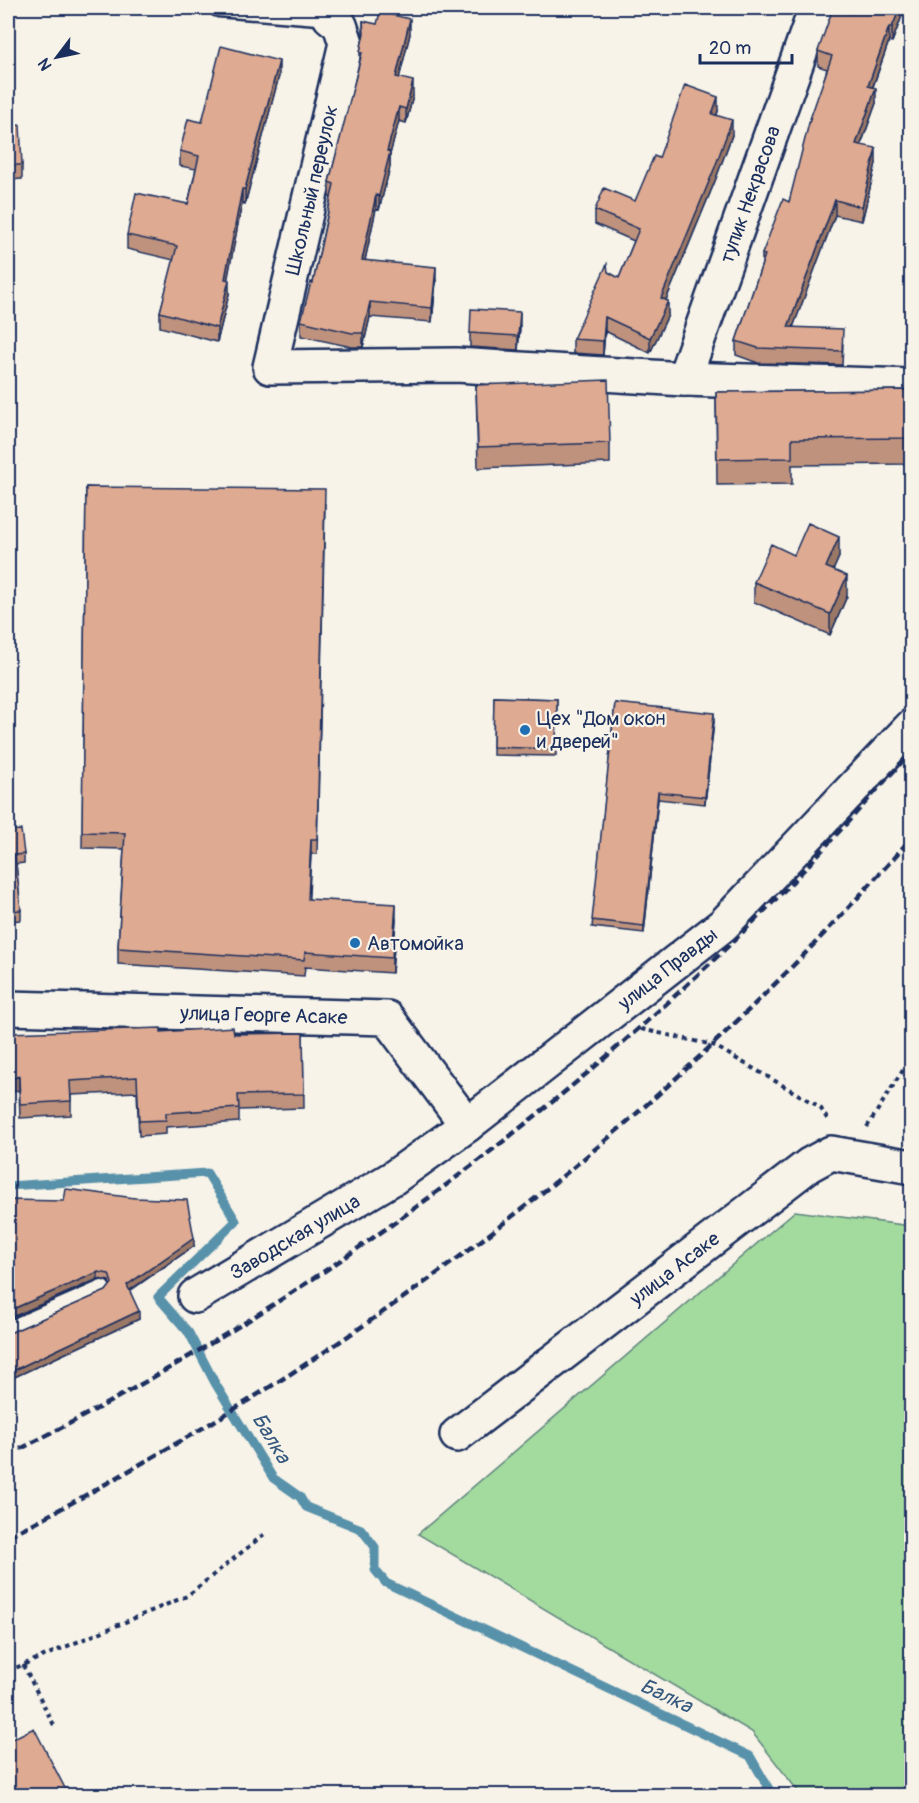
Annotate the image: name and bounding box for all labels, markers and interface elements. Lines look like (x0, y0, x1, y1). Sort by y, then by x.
north arrow (27, 27, 87, 87)
scale bar (700, 27, 792, 65)
text: 20 m (709, 37, 751, 60)
text: N (34, 54, 56, 74)
street label: Школьный переулок (280, 103, 344, 277)
street label: тупик Некрасова (714, 122, 786, 266)
place label: Цех "Дом окон и дверей" (537, 706, 666, 754)
marker: Цех "Дом окон и дверей" (518, 723, 532, 737)
street label: улица Правды (612, 922, 722, 1016)
place label: Автомойка (367, 931, 464, 956)
marker: Автомойка (348, 936, 362, 950)
street label: улица Георге Асаке (179, 1000, 348, 1029)
street label: Заводская улица (225, 1188, 364, 1285)
street label: улица Асаке (624, 1226, 725, 1311)
water label: Балка (246, 1408, 297, 1469)
water label: Балка (636, 1672, 697, 1720)

